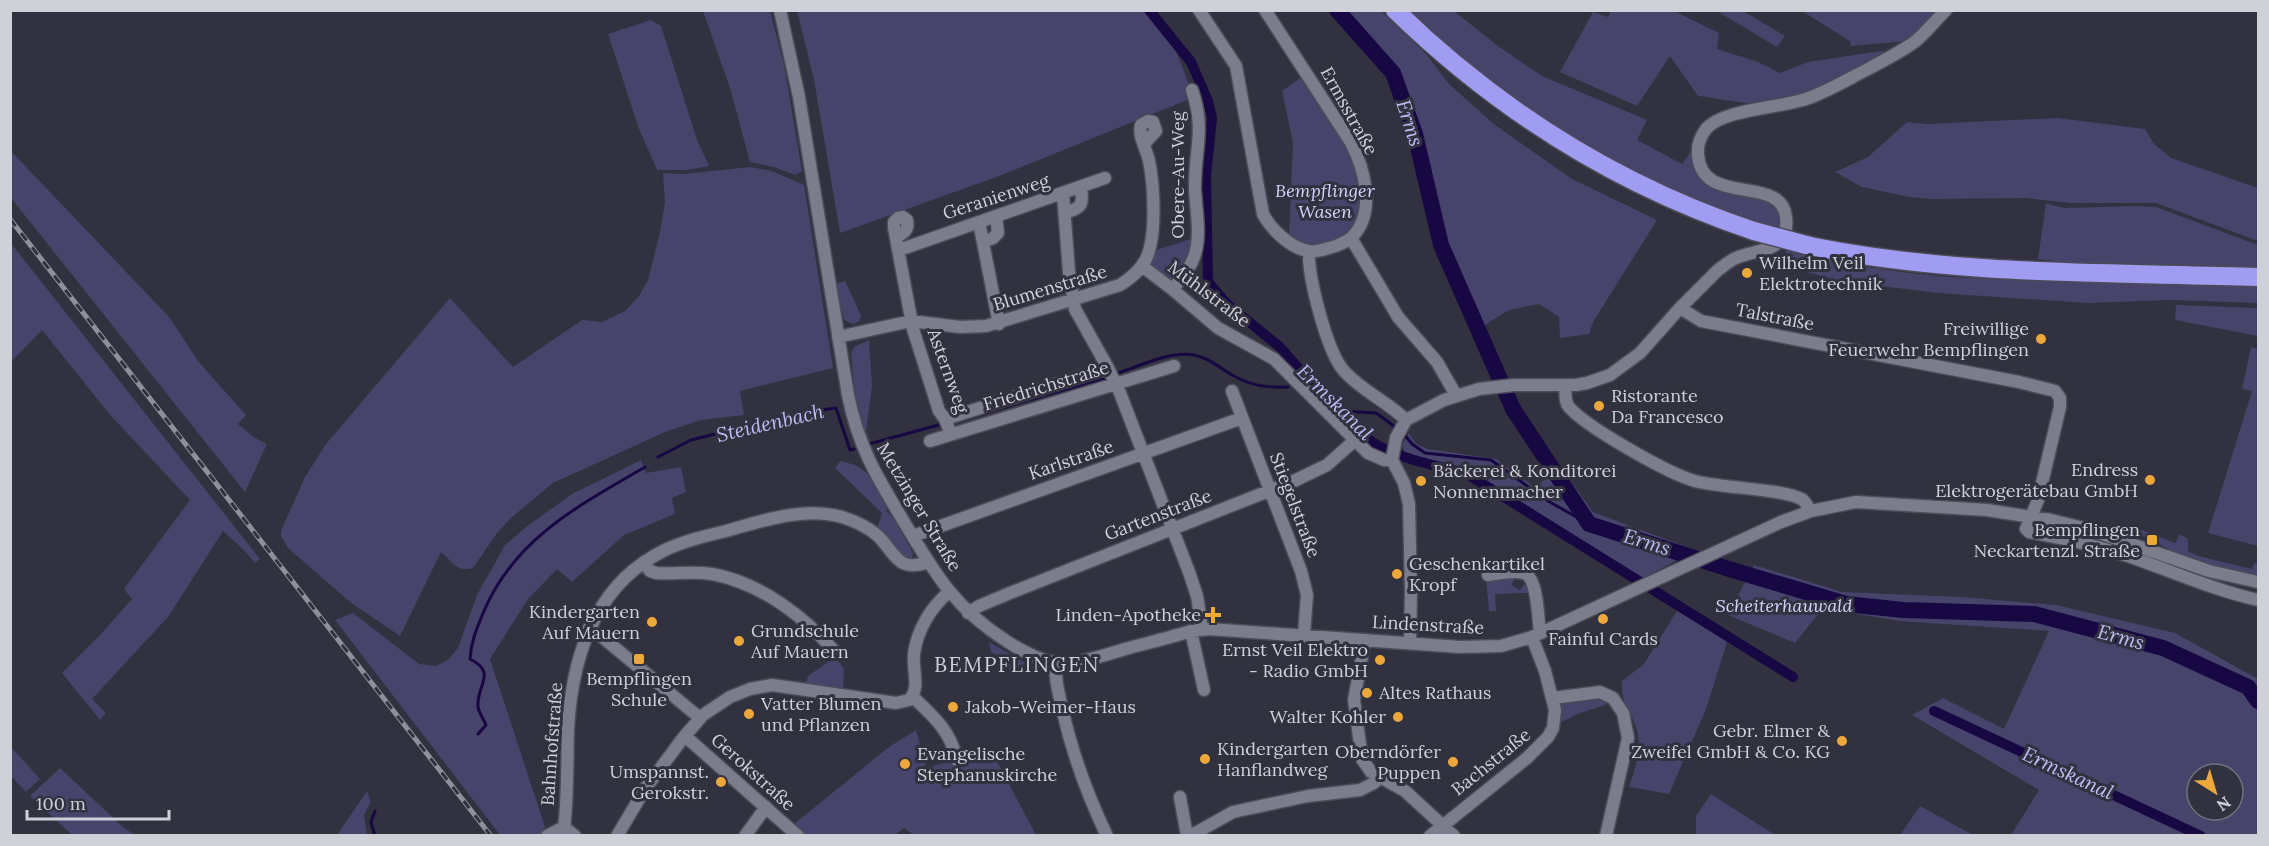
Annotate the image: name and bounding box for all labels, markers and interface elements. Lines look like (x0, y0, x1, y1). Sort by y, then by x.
street label: Ermsstraße (1316, 62, 1383, 159)
water label: Erms (1391, 96, 1430, 149)
street label: Obere-Au-Weg (1166, 110, 1189, 239)
street label: Geranienweg (940, 168, 1053, 225)
park label: Bempflinger Wasen (1275, 179, 1376, 223)
place label: Wilhelm Veil Elektrotechnik (1759, 251, 1883, 295)
street label: Mühlstraße (1164, 255, 1255, 332)
street label: Blumenstraße (990, 259, 1110, 316)
marker: Wilhelm Veil Elektrotechnik (1740, 266, 1754, 280)
street label: Talstraße (1734, 298, 1817, 335)
place label: Freiwillige Feuerwehr Bempflingen (1828, 317, 2029, 361)
street label: Asternweg (922, 324, 975, 417)
marker: Freiwillige Feuerwehr Bempflingen (2034, 332, 2048, 346)
street label: Friedrichstraße (980, 355, 1112, 416)
water label: Ermskanal (1292, 358, 1379, 445)
place label: Ristorante Da Francesco (1611, 384, 1724, 428)
water label: Steidenbach (714, 398, 827, 447)
marker: Ristorante Da Francesco (1592, 399, 1606, 413)
street label: Karlstraße (1025, 434, 1117, 485)
street label: Metzinger Straße (872, 438, 967, 576)
street label: Stiegelstraße (1265, 449, 1326, 561)
place label: Endress Elektrogerätebau GmbH (1935, 458, 2138, 502)
place label: Bäckerei & Konditorei Nonnenmacher (1433, 459, 1616, 503)
marker: Endress Elektrogerätebau GmbH (2143, 473, 2157, 487)
marker: Bäckerei & Konditorei Nonnenmacher (1414, 474, 1428, 488)
street label: Gartenstraße (1101, 483, 1215, 545)
place label: Bempflingen Neckartenzl. Straße (1973, 518, 2140, 562)
water label: Erms (1621, 523, 1673, 560)
marker: Bempflingen Neckartenzl. Straße (2145, 533, 2159, 547)
place label: Geschenkartikel Kropf (1409, 552, 1545, 596)
marker: Geschenkartikel Kropf (1390, 567, 1404, 581)
park label: Scheiterhauwald (1716, 594, 1852, 617)
place label: Kindergarten Auf Mauern (529, 600, 640, 644)
place label: Linden-Apotheke (1055, 603, 1201, 626)
marker: Linden-Apotheke (1206, 608, 1220, 622)
street label: Lindenstraße (1371, 610, 1485, 639)
marker: Fainful Cards (1596, 612, 1610, 626)
marker: Kindergarten Auf Mauern (645, 615, 659, 629)
water label: Erms (2095, 618, 2147, 655)
place label: Grundschule Auf Mauern (750, 619, 859, 663)
place label: Fainful Cards (1548, 627, 1658, 650)
marker: Grundschule Auf Mauern (732, 634, 746, 648)
place label: Ernst Veil Elektro - Radio GmbH (1222, 638, 1368, 682)
district label: BEMPFLINGEN (934, 651, 1100, 678)
marker: Bempflingen Schule (632, 652, 646, 666)
marker: Ernst Veil Elektro - Radio GmbH (1373, 653, 1387, 667)
place label: Bempflingen Schule (586, 667, 692, 711)
street label: Bahnhofstraße (536, 681, 567, 807)
place label: Altes Rathaus (1378, 681, 1491, 704)
marker: Altes Rathaus (1360, 686, 1374, 700)
place label: Vatter Blumen und Pflanzen (760, 692, 881, 736)
place label: Jakob-Weimer-Haus (964, 695, 1136, 718)
marker: Jakob-Weimer-Haus (946, 700, 960, 714)
place label: Walter Kohler (1270, 705, 1386, 728)
marker: Vatter Blumen und Pflanzen (742, 707, 756, 721)
marker: Walter Kohler (1391, 710, 1405, 724)
place label: Gebr. Elmer & Zweifel GmbH & Co. KG (1631, 719, 1830, 763)
street label: Bachstraße (1446, 723, 1535, 800)
street label: Gerokstraße (706, 728, 800, 816)
marker: Gebr. Elmer & Zweifel GmbH & Co. KG (1835, 734, 1849, 748)
place label: Kindergarten Hanflandweg (1217, 737, 1328, 781)
place label: Oberndörfer Puppen (1335, 740, 1441, 784)
water label: Ermskanal (2019, 741, 2118, 805)
place label: Evangelische Stephanuskirche (917, 742, 1057, 786)
marker: Kindergarten Hanflandweg (1198, 752, 1212, 766)
marker: Oberndörfer Puppen (1446, 755, 1460, 769)
marker: Evangelische Stephanuskirche (898, 757, 912, 771)
place label: Umspannst. Gerokstr. (609, 760, 709, 804)
north arrow (2185, 762, 2245, 822)
marker: Umspannst. Gerokstr. (714, 775, 728, 789)
scale bar (27, 783, 170, 821)
text: 100 m (36, 792, 86, 815)
text: N (2213, 792, 2235, 816)

